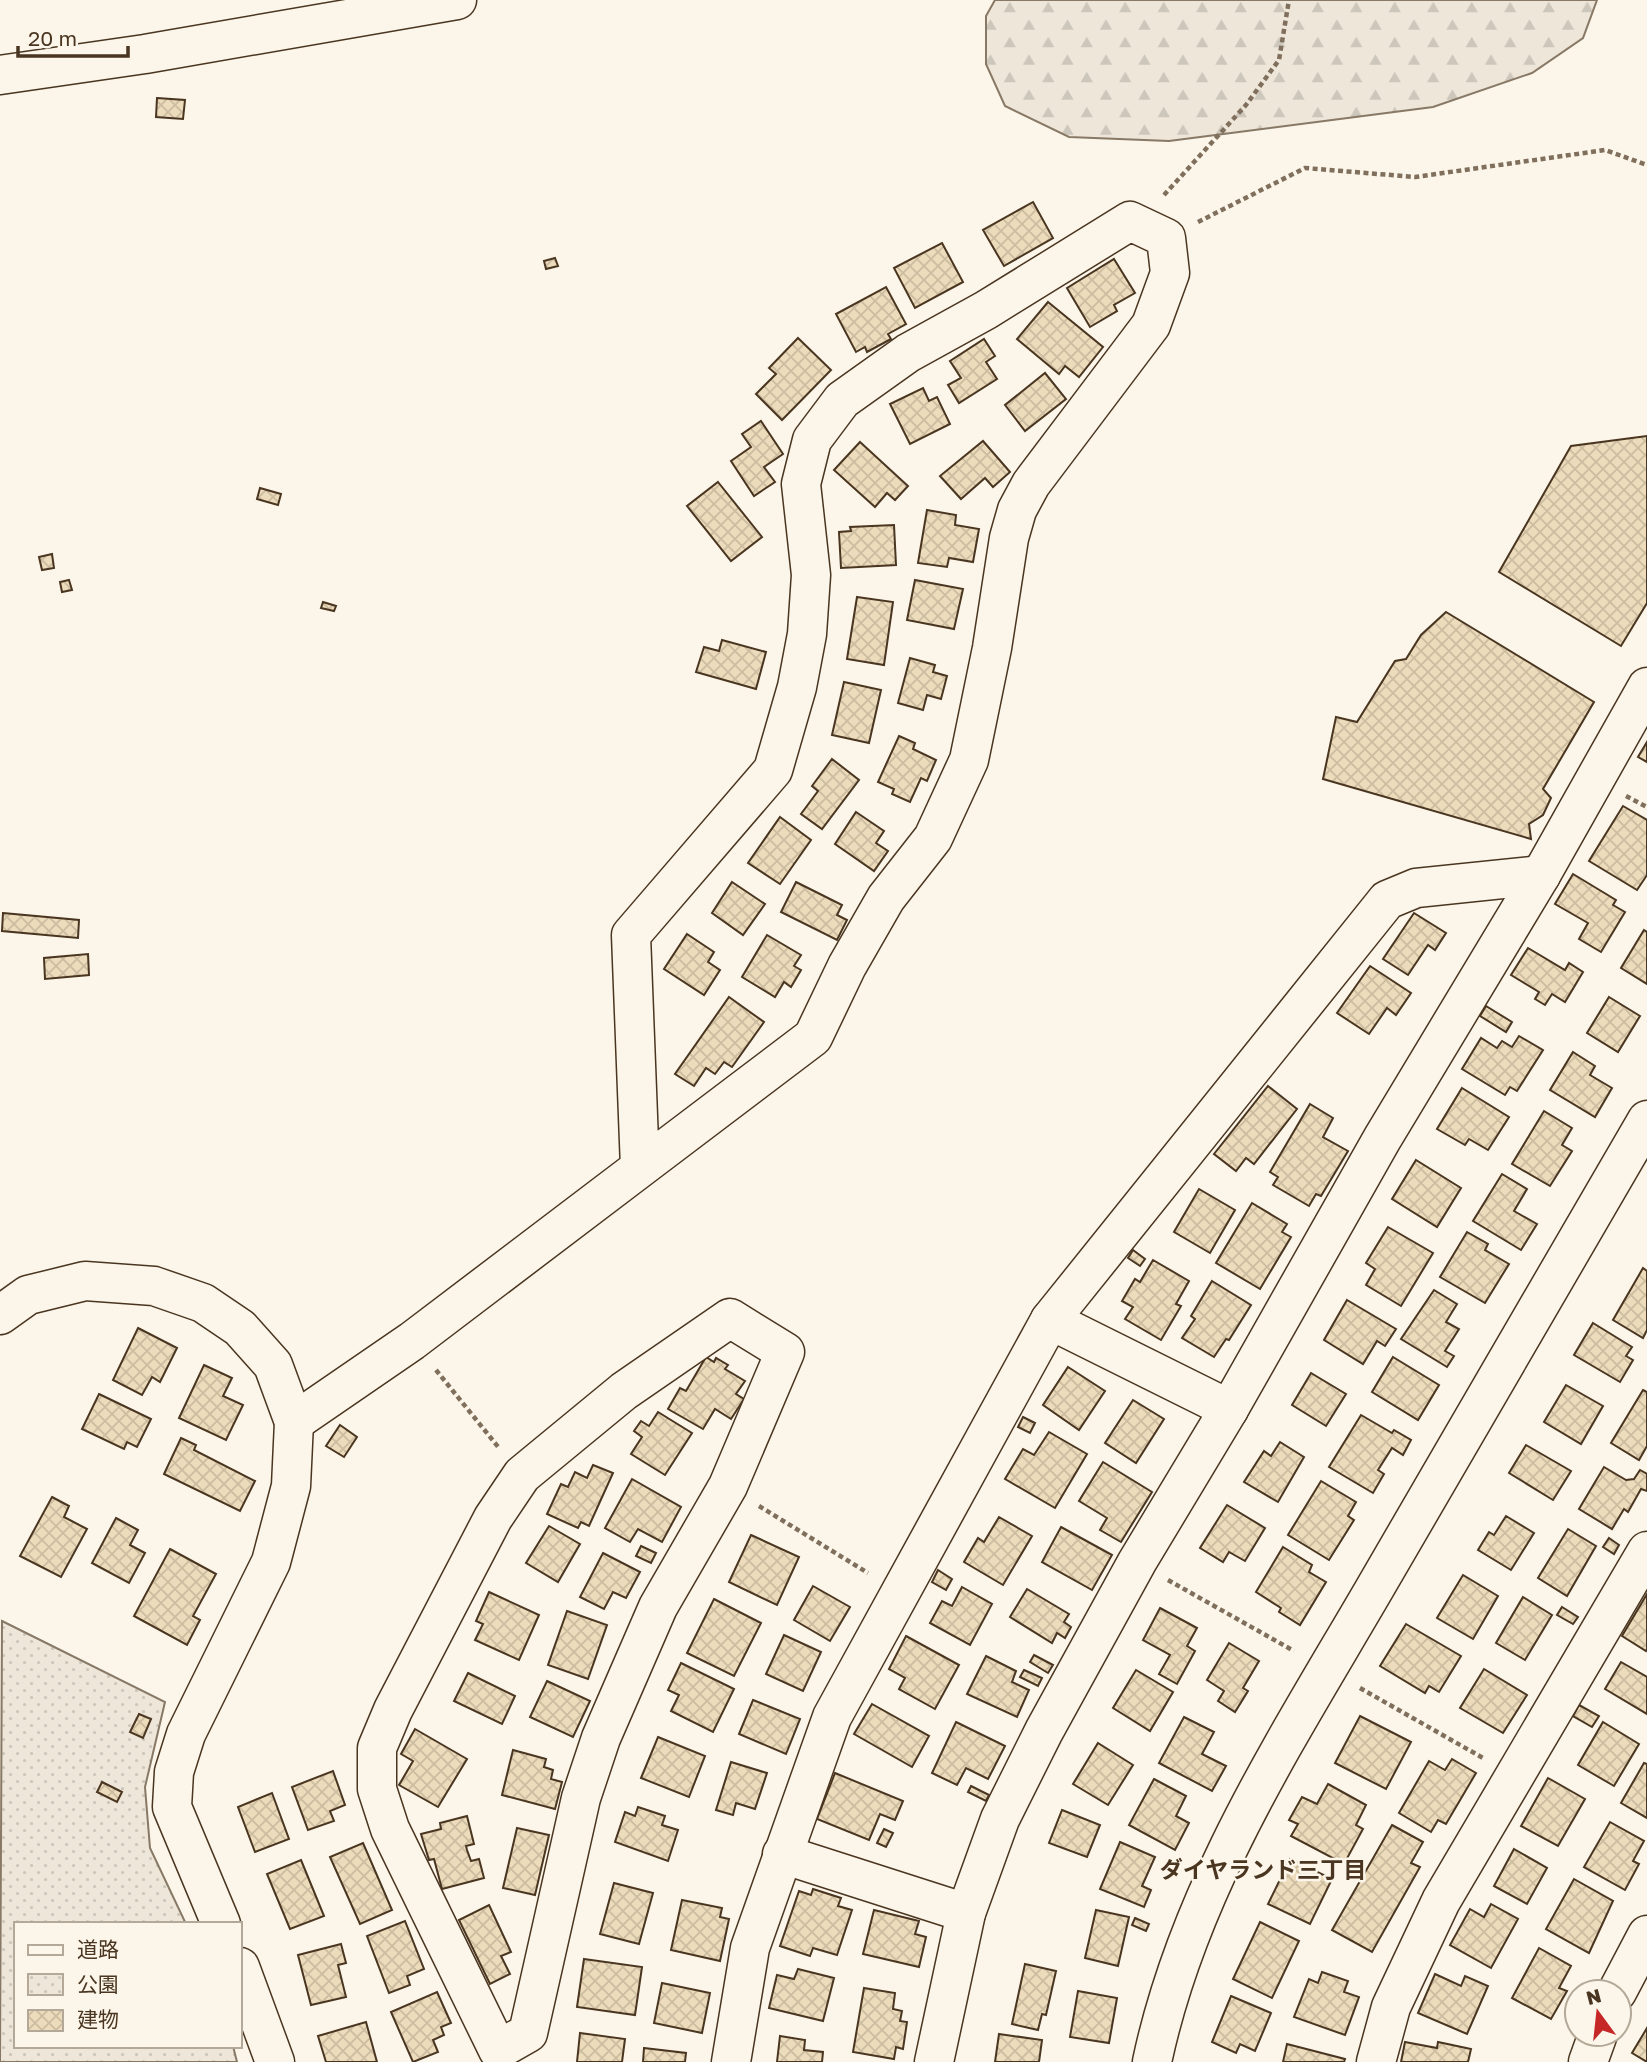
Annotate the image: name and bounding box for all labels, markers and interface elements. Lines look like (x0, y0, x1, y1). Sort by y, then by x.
scale bar (18, 14, 128, 58)
text: 20 m (28, 25, 77, 51)
district label: ダイヤランド三丁目 (1160, 1855, 1366, 1883)
legend (14, 1922, 242, 2048)
text: 道路 (77, 1936, 119, 1962)
text: 公園 (77, 1971, 119, 1997)
north arrow (1563, 1978, 1633, 2048)
text: N (1584, 1983, 1603, 2009)
text: 建物 (77, 2006, 119, 2032)

